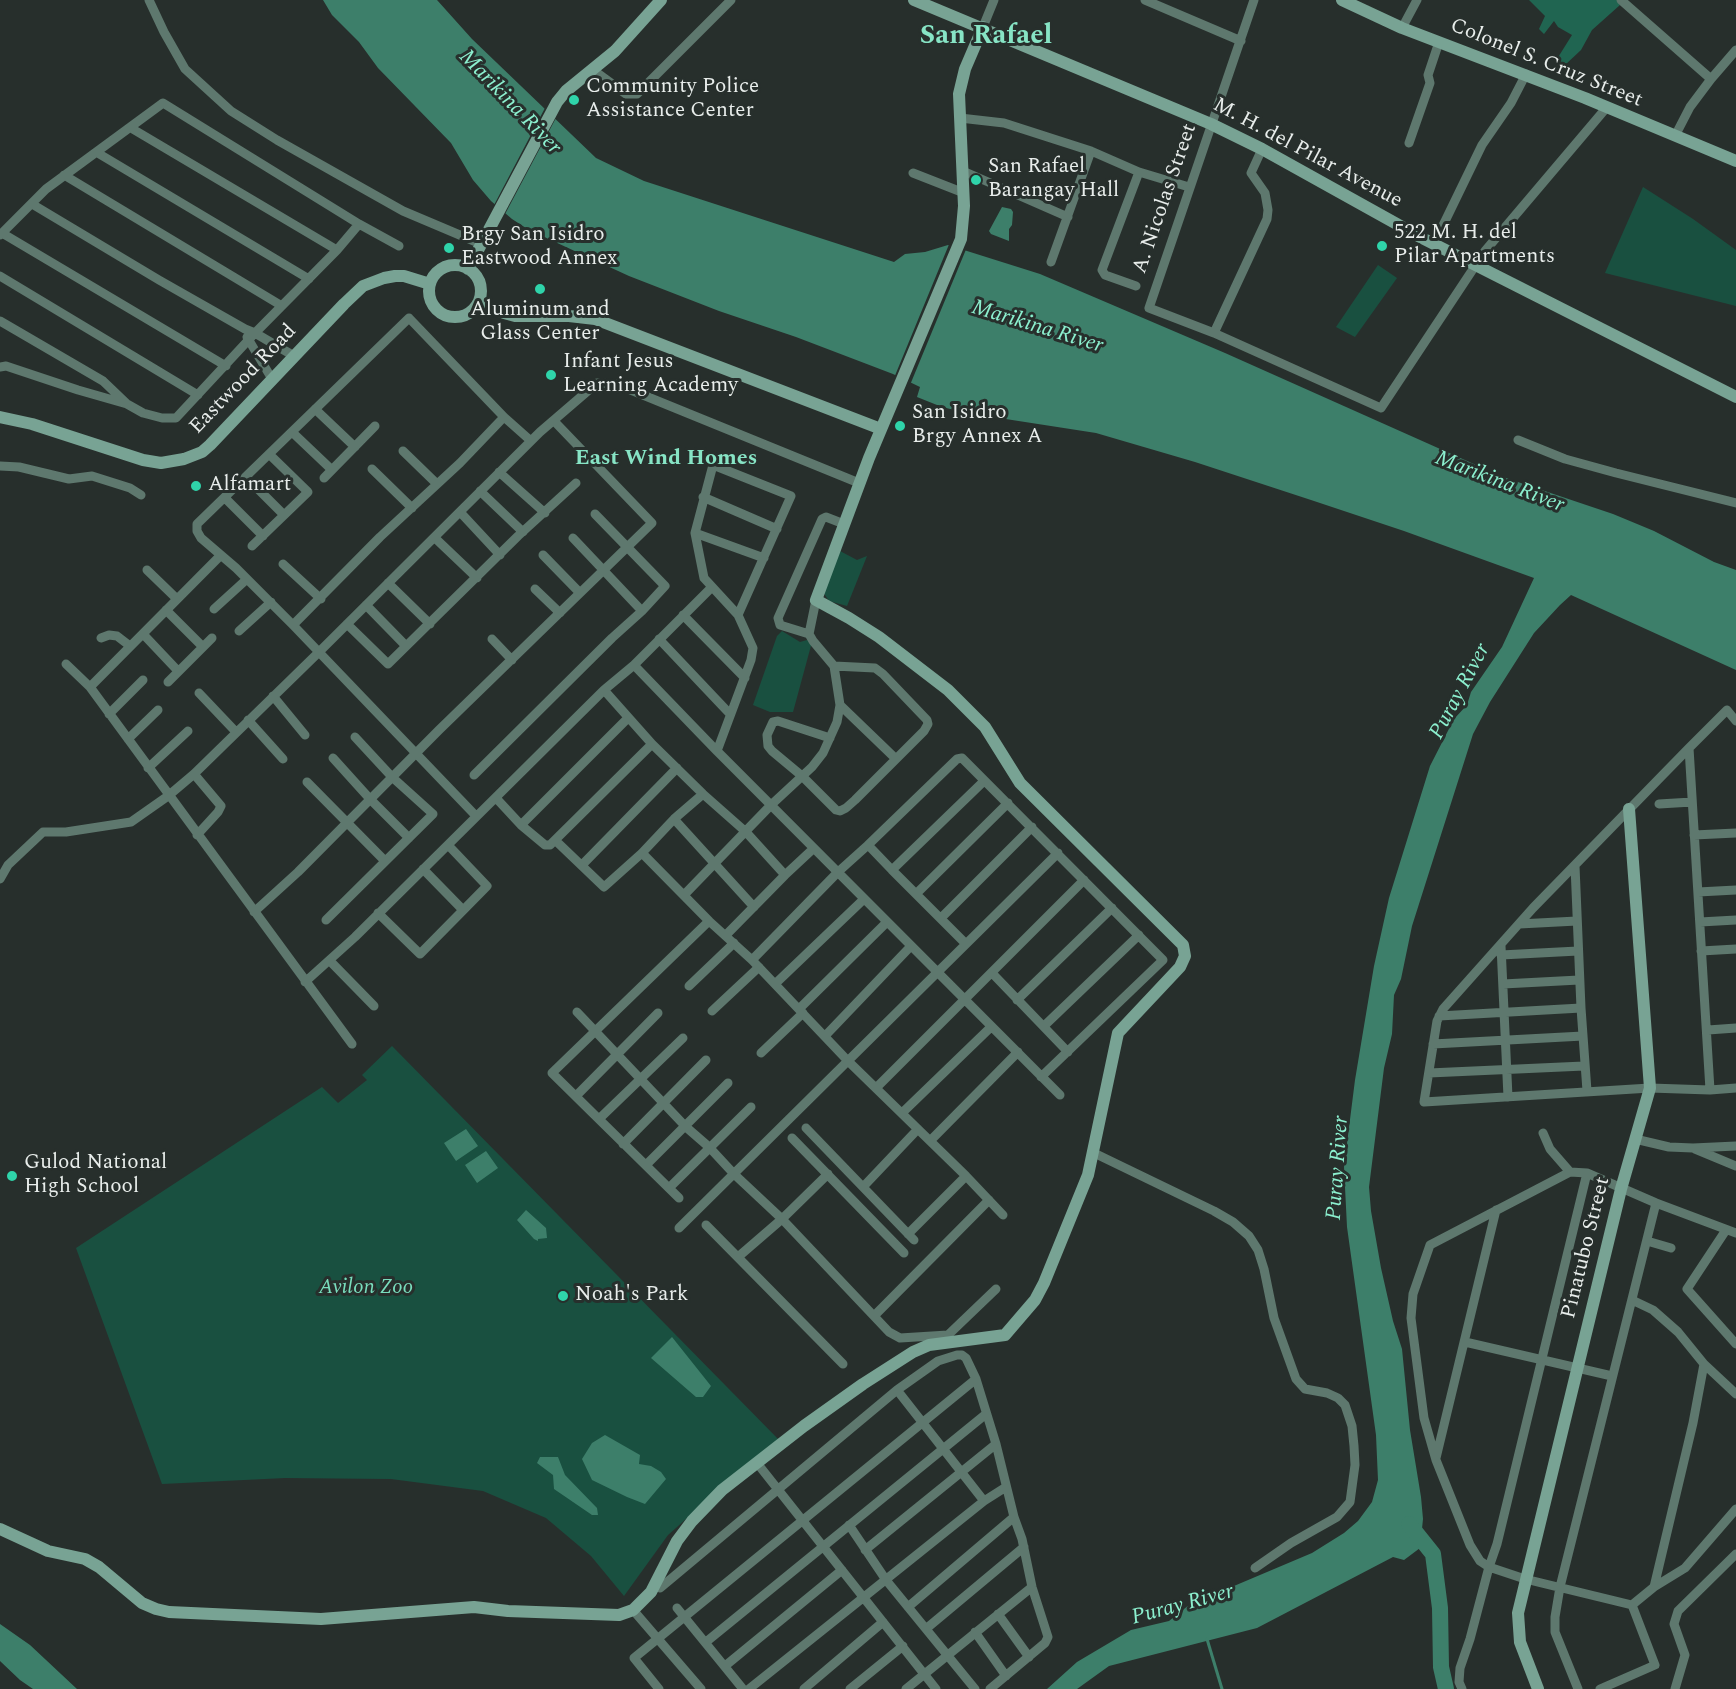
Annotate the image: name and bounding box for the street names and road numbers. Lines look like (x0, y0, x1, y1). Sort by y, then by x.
street label: Colonel S. Cruz Street (1446, 14, 1646, 114)
street label: M. H. del Pilar Avenue (1208, 93, 1406, 215)
street label: A. Nicolas Street (1129, 121, 1203, 277)
street label: Eastwood Road (185, 320, 303, 440)
street label: Pinatubo Street (1557, 1175, 1617, 1321)

